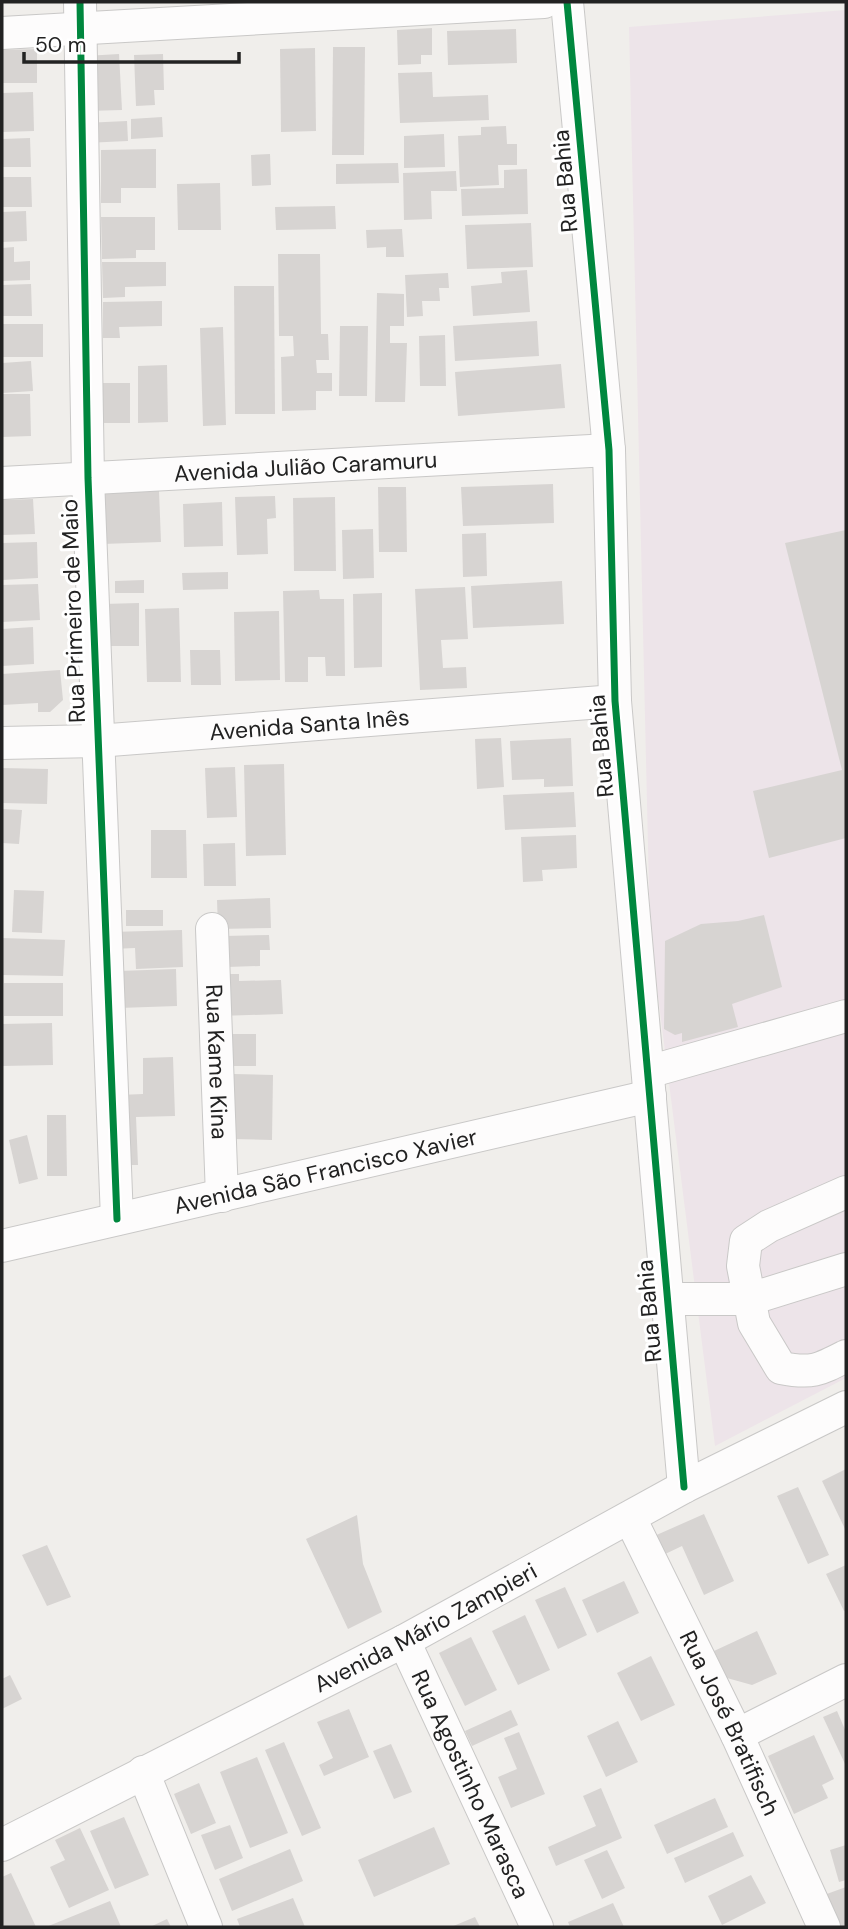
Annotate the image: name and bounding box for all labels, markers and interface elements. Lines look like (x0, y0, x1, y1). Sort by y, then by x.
scale bar (24, 21, 240, 65)
text: 50 m (35, 31, 86, 59)
street label: Rua Bahia (546, 128, 584, 234)
street label: Avenida Julião Caramuru (173, 444, 438, 489)
street label: Rua Primeiro de Maio (54, 498, 92, 724)
street label: Rua Bahia (582, 693, 620, 799)
street label: Avenida Santa Inês (208, 702, 410, 747)
street label: Rua Kame Kina (199, 984, 235, 1140)
street label: Avenida São Francisco Xavier (171, 1121, 480, 1221)
street label: Rua Bahia (630, 1258, 668, 1364)
street label: Avenida Mário Zampieri (309, 1556, 542, 1699)
street label: Rua José Bratifisch (673, 1626, 786, 1820)
street label: Rua Agostinho Marasca (405, 1665, 537, 1903)

